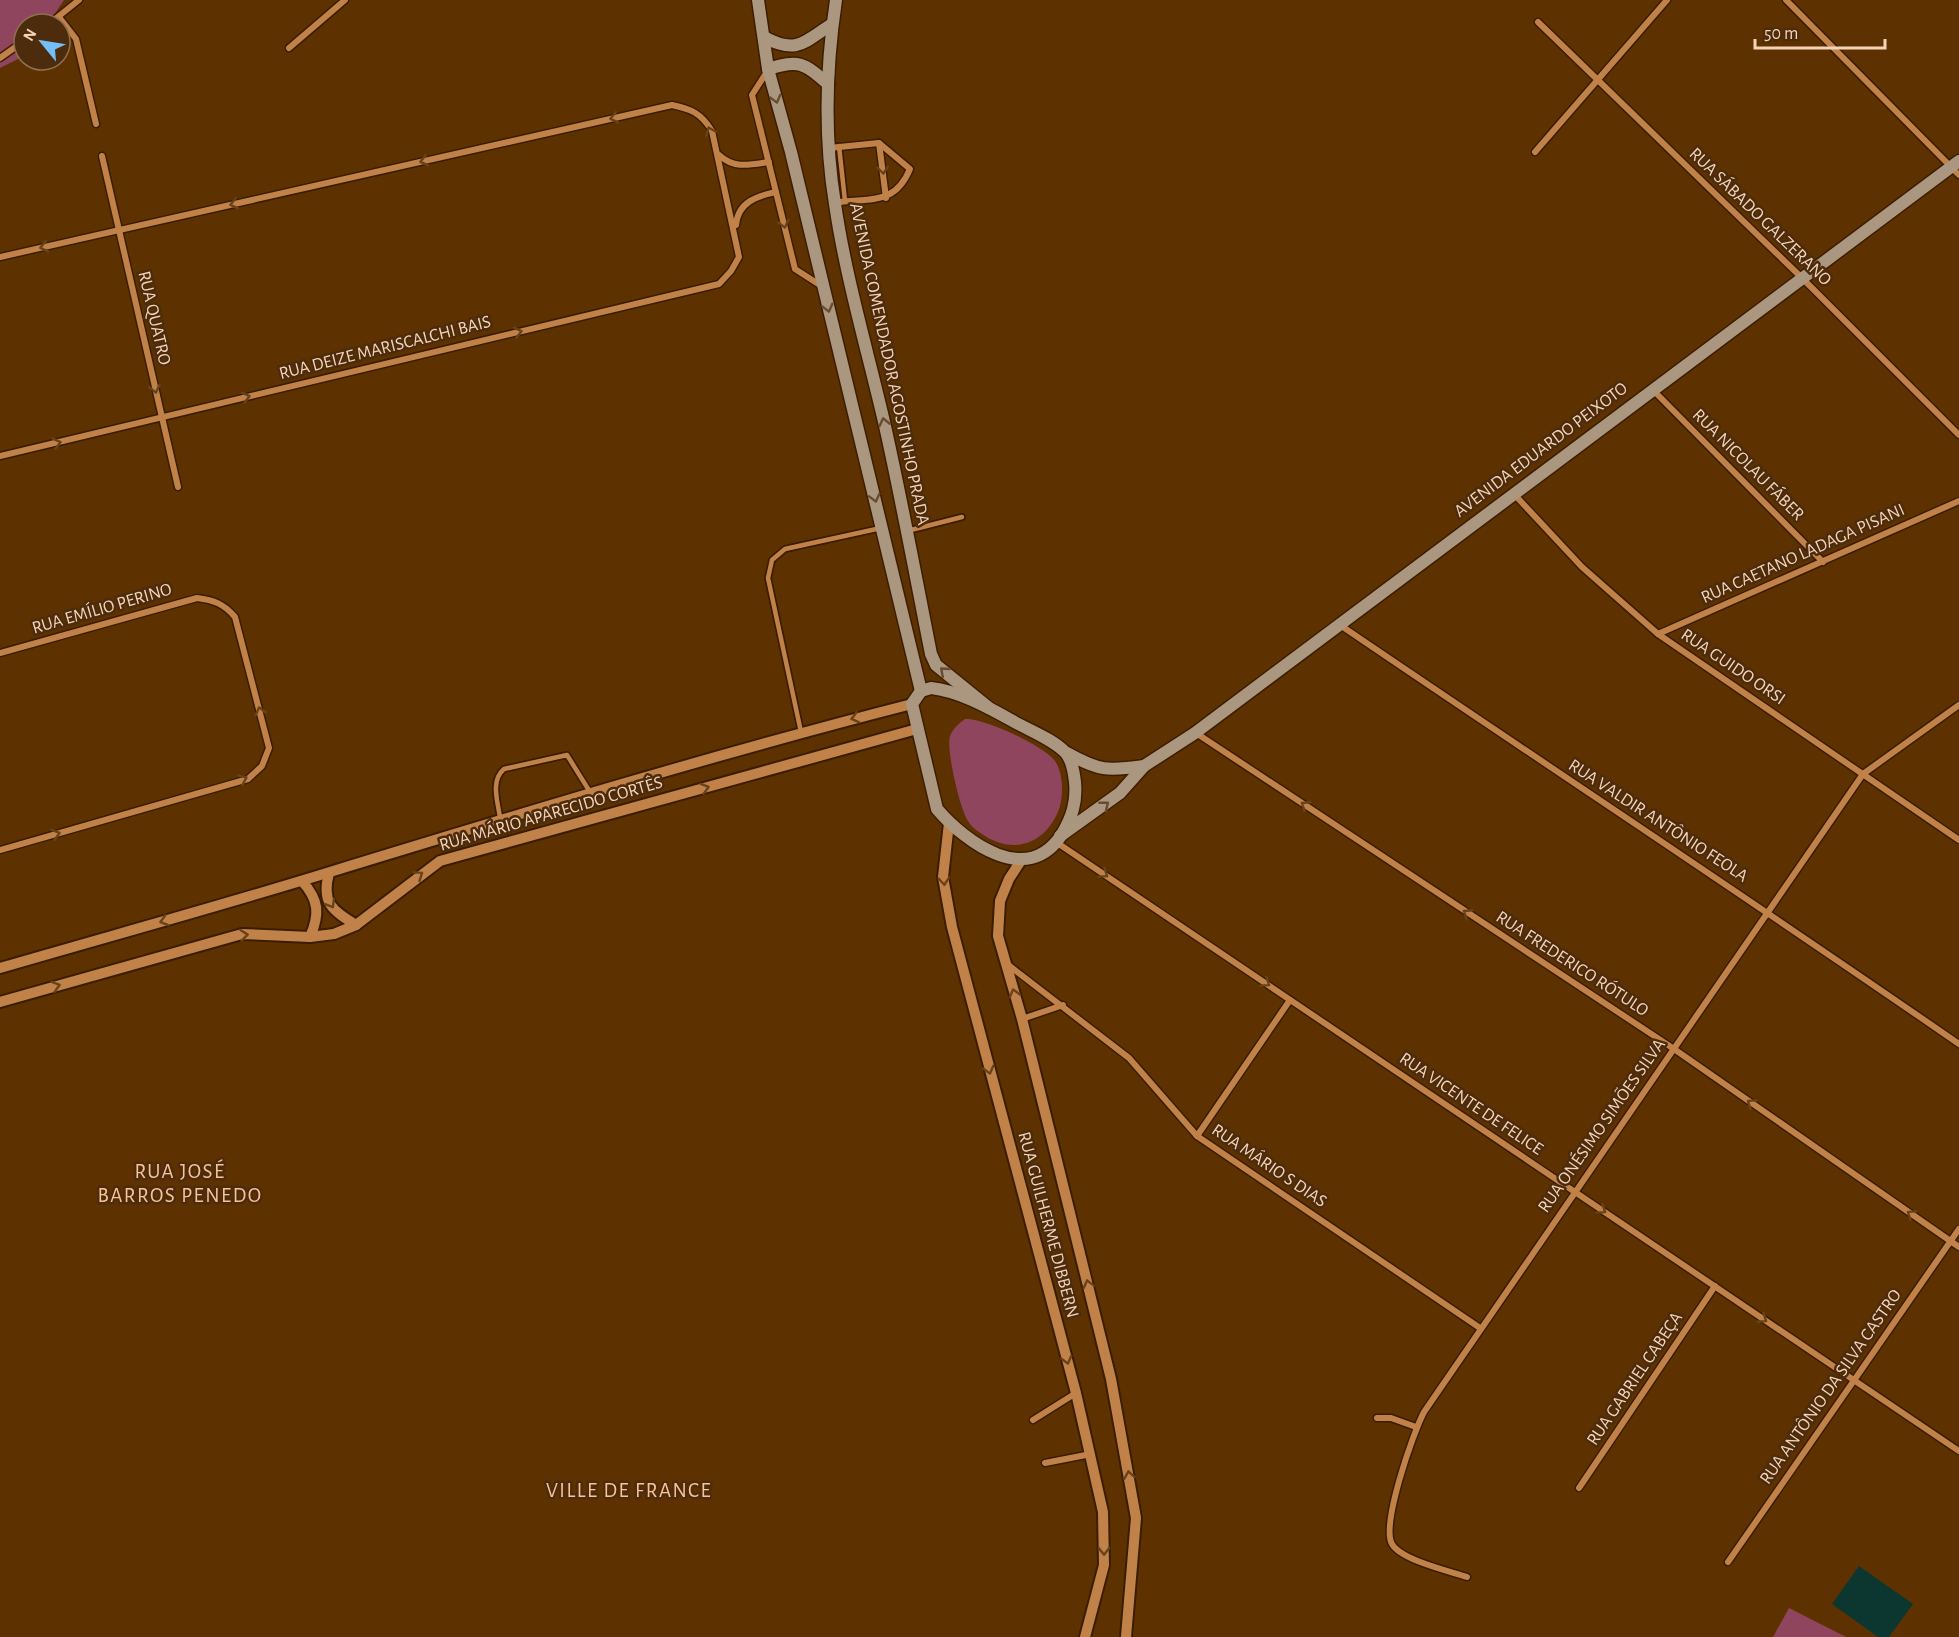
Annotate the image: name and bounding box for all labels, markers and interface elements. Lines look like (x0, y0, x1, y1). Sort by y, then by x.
north arrow (12, 12, 72, 72)
scale bar (1755, 12, 1886, 50)
text: 50 m (1764, 25, 1798, 43)
text: N (20, 26, 40, 44)
one-way arrow (769, 93, 781, 104)
one-way arrow (610, 111, 620, 124)
one-way arrow (705, 126, 717, 137)
street label: RUA SÁBADO GALZERANO (1686, 142, 1837, 289)
one-way arrow (419, 154, 429, 167)
one-way arrow (876, 166, 888, 175)
one-way arrow (229, 197, 239, 210)
street label: AVENIDA COMENDADOR AGOSTINHO PRADA (846, 201, 932, 527)
one-way arrow (777, 219, 790, 229)
one-way arrow (39, 239, 49, 252)
street label: RUA QUATRO (134, 269, 174, 367)
one-way arrow (821, 303, 834, 313)
street label: RUA DEIZE MARISCALCHI BAIS (277, 313, 493, 383)
one-way arrow (513, 326, 523, 339)
street label: AVENIDA EDUARDO PEIXOTO (1451, 379, 1631, 521)
one-way arrow (148, 384, 161, 394)
one-way arrow (241, 392, 251, 405)
street label: RUA NICOLAU FÁBER (1689, 404, 1809, 524)
one-way arrow (878, 417, 891, 427)
one-way arrow (52, 437, 62, 450)
one-way arrow (868, 492, 881, 502)
street label: RUA CAETANO LADAGA PISANI (1698, 501, 1908, 607)
street label: RUA EMÍLIO PERINO (29, 578, 174, 638)
street label: RUA GUIDO ORSI (1678, 626, 1788, 708)
one-way arrow (939, 667, 950, 678)
one-way arrow (254, 706, 267, 716)
one-way arrow (850, 711, 860, 724)
street label: RUA VALDIR ANTÔNIO FEOLA (1565, 754, 1753, 886)
street label: RUA MÁRIO APARECIDO CORTÊS (436, 771, 665, 855)
one-way arrow (237, 774, 248, 786)
one-way arrow (700, 782, 710, 795)
one-way arrow (1098, 801, 1109, 812)
one-way arrow (1300, 802, 1311, 813)
one-way arrow (50, 829, 61, 841)
one-way arrow (1098, 867, 1109, 878)
one-way arrow (413, 871, 424, 882)
one-way arrow (937, 876, 950, 885)
one-way arrow (324, 898, 336, 908)
street label: RUA FREDERICO RÓTULO (1492, 905, 1653, 1020)
one-way arrow (1463, 909, 1474, 920)
one-way arrow (159, 914, 170, 926)
one-way arrow (240, 929, 249, 942)
one-way arrow (1260, 976, 1270, 988)
one-way arrow (51, 981, 61, 994)
one-way arrow (1009, 988, 1021, 999)
street label: RUA ONÉSIMO SIMÕES SILVA (1533, 1034, 1669, 1216)
street label: RUA VICENTE DE FELICE (1396, 1049, 1546, 1159)
one-way arrow (981, 1065, 994, 1075)
one-way arrow (1746, 1099, 1757, 1110)
street label: RUA MÁRIO S DIAS (1208, 1118, 1331, 1211)
street label: RUA GUILHERME DIBBERN (1014, 1130, 1082, 1320)
district label: RUA JOSÉ BARROS PENEDO (97, 1159, 263, 1206)
one-way arrow (1595, 1203, 1606, 1214)
one-way arrow (1907, 1210, 1918, 1221)
one-way arrow (1082, 1279, 1095, 1289)
street label: RUA ANTÔNIO DA SILVA CASTRO (1754, 1285, 1905, 1488)
street label: RUA GABRIEL CABEÇA (1584, 1309, 1687, 1449)
one-way arrow (1757, 1312, 1768, 1323)
one-way arrow (1060, 1355, 1073, 1365)
one-way arrow (1123, 1470, 1136, 1480)
district label: VILLE DE FRANCE (546, 1480, 712, 1501)
one-way arrow (1097, 1546, 1110, 1555)

